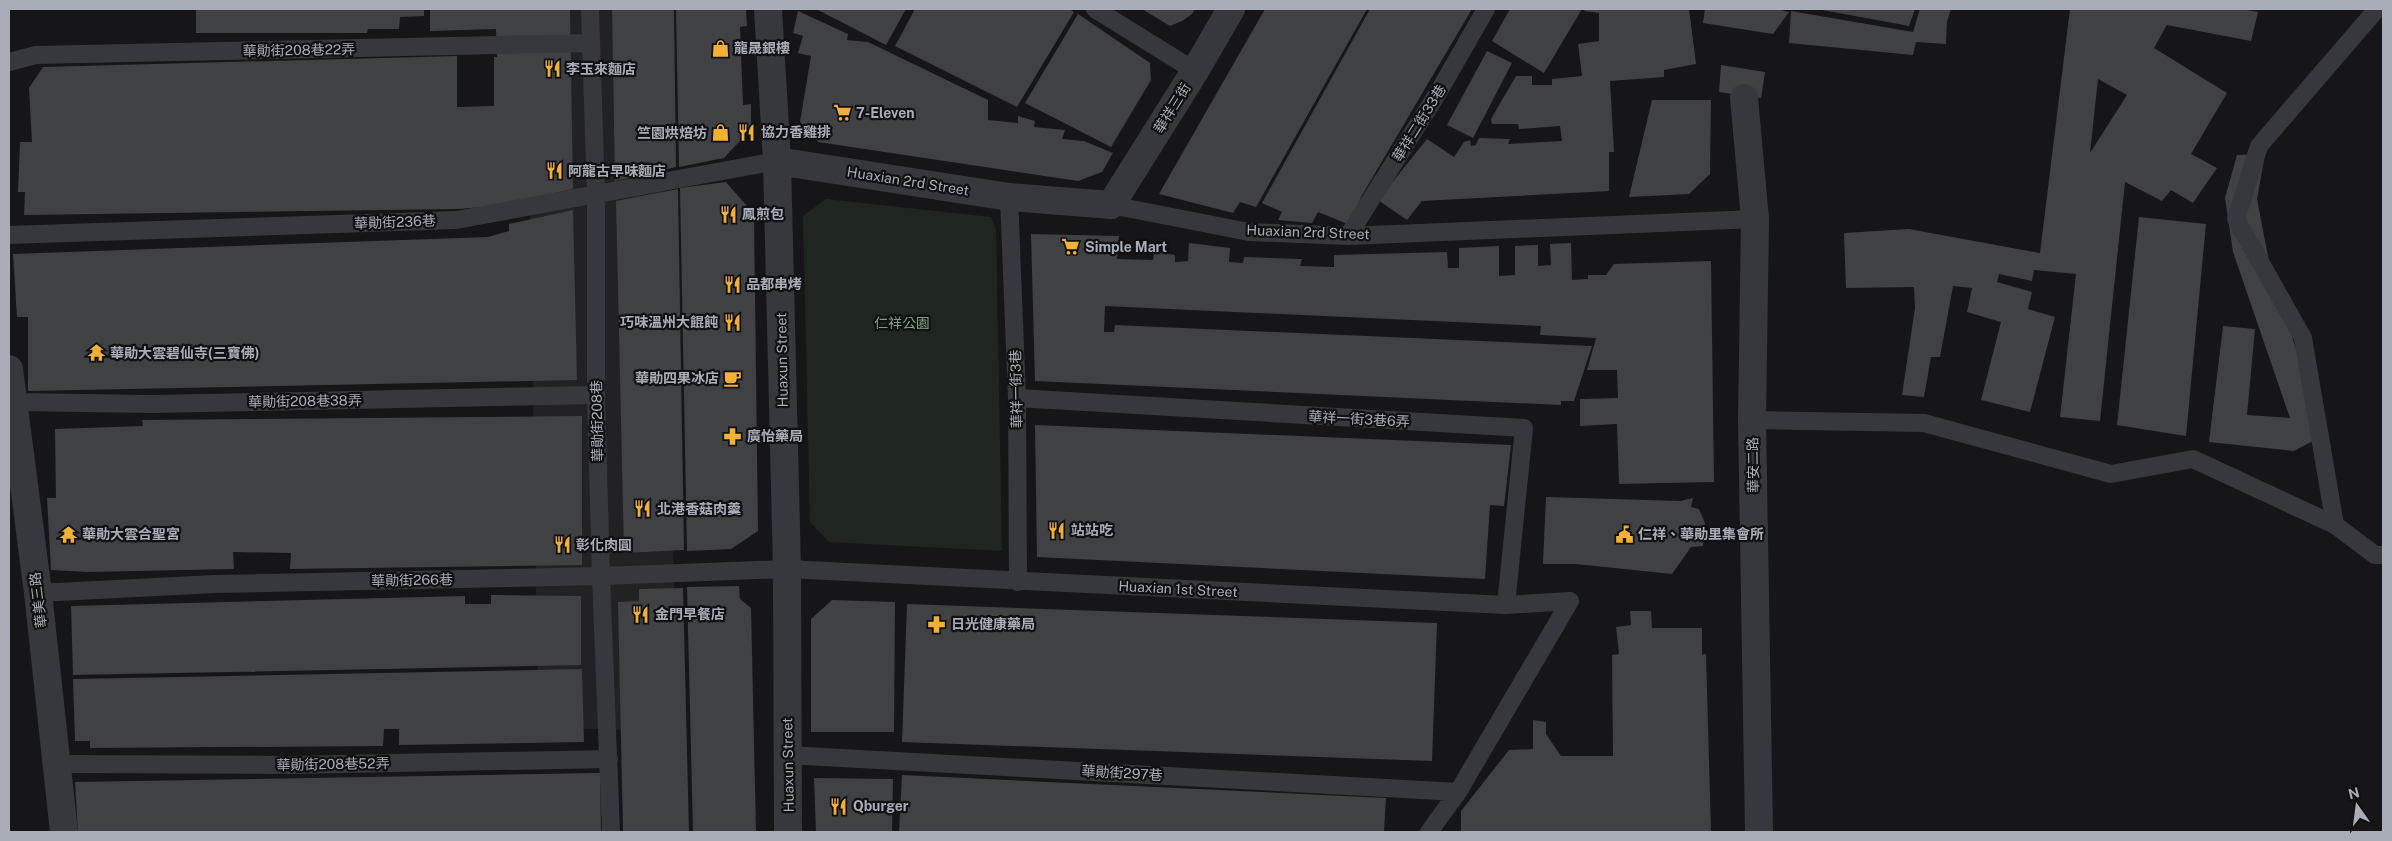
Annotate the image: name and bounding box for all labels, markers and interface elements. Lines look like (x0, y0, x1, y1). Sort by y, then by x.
shop icon: 龍晟銀樓 (710, 38, 730, 58)
place label: 龍晟銀樓 (734, 40, 790, 56)
street label: 華勛街208巷22弄 (243, 41, 355, 59)
restaurant icon: 李玉來麵店 (542, 59, 562, 79)
place label: 李玉來麵店 (566, 61, 636, 77)
street label: 華祥三街 (1150, 80, 1194, 136)
street label: 華祥二街33巷 (1389, 82, 1449, 164)
supermarket icon: 7-Eleven (832, 103, 852, 123)
place label: 7-Eleven (856, 105, 915, 121)
restaurant icon: 協力香雞排 (737, 122, 757, 142)
shop icon: 竺園烘焙坊 (711, 123, 731, 143)
place label: 協力香雞排 (761, 124, 831, 140)
place label: 竺園烘焙坊 (637, 125, 707, 141)
restaurant icon: 阿龍古早味麵店 (544, 161, 564, 181)
place label: 阿龍古早味麵店 (568, 163, 666, 179)
street label: Huaxian 2rd Street (846, 163, 970, 199)
restaurant icon: 鳳煎包 (718, 204, 738, 224)
place label: 鳳煎包 (742, 206, 784, 222)
street label: 華勛街236巷 (354, 213, 436, 231)
street label: Huaxian 2rd Street (1246, 222, 1370, 242)
supermarket icon: Simple Mart (1061, 237, 1081, 257)
place label: Simple Mart (1085, 239, 1167, 255)
restaurant icon: 品都串烤 (722, 274, 742, 294)
place label: 品都串烤 (746, 276, 802, 292)
restaurant icon: 巧味溫州大餛飩 (722, 312, 742, 332)
street label: Huaxun Street (773, 312, 791, 408)
place label: 巧味溫州大餛飩 (620, 314, 718, 330)
park label: 仁祥公園 (874, 315, 930, 331)
temple icon: 華勛大雲碧仙寺(三寶佛) (86, 343, 106, 363)
place label: 華勛大雲碧仙寺(三寶佛) (110, 345, 259, 361)
street label: 華祥一街3巷 (1007, 349, 1025, 429)
cafe icon: 華勛四果冰店 (723, 368, 743, 388)
place label: 華勛四果冰店 (635, 370, 719, 386)
street label: 華勛街208巷 (588, 380, 606, 462)
street label: 華勛街208巷38弄 (248, 392, 362, 410)
street label: 華祥一街3巷6弄 (1308, 408, 1410, 430)
pharmacy icon: 廣怡藥局 (723, 426, 743, 446)
place label: 廣怡藥局 (747, 428, 803, 444)
street label: 華安二路 (1745, 437, 1761, 493)
restaurant icon: 北港香菇肉羹 (633, 499, 653, 519)
place label: 北港香菇肉羹 (657, 501, 741, 517)
restaurant icon: 站站吃 (1047, 520, 1067, 540)
place label: 站站吃 (1071, 522, 1113, 538)
temple icon: 華勛大雲合聖宮 (58, 524, 78, 544)
public building icon: 仁祥、華勛里集會所 (1614, 524, 1634, 544)
place label: 華勛大雲合聖宮 (82, 526, 180, 542)
place label: 仁祥、華勛里集會所 (1638, 526, 1764, 542)
restaurant icon: 彰化肉圓 (552, 535, 572, 555)
place label: 彰化肉圓 (576, 537, 632, 553)
street label: 華美三路 (27, 571, 49, 629)
street label: 華勛街266巷 (371, 571, 453, 589)
street label: Huaxian 1st Street (1118, 578, 1238, 600)
restaurant icon: 金門早餐店 (631, 604, 651, 624)
place label: 金門早餐店 (655, 606, 725, 622)
pharmacy icon: 日光健康藥局 (927, 614, 947, 634)
place label: 日光健康藥局 (951, 616, 1035, 632)
street label: Huaxun Street (779, 717, 797, 813)
street label: 華勛街208巷52弄 (276, 755, 390, 773)
street label: 華勛街297巷 (1081, 763, 1163, 783)
north arrow (2332, 781, 2382, 831)
text: N (2347, 784, 2361, 802)
restaurant icon: Qburger (829, 796, 849, 816)
place label: Qburger (853, 798, 909, 814)

